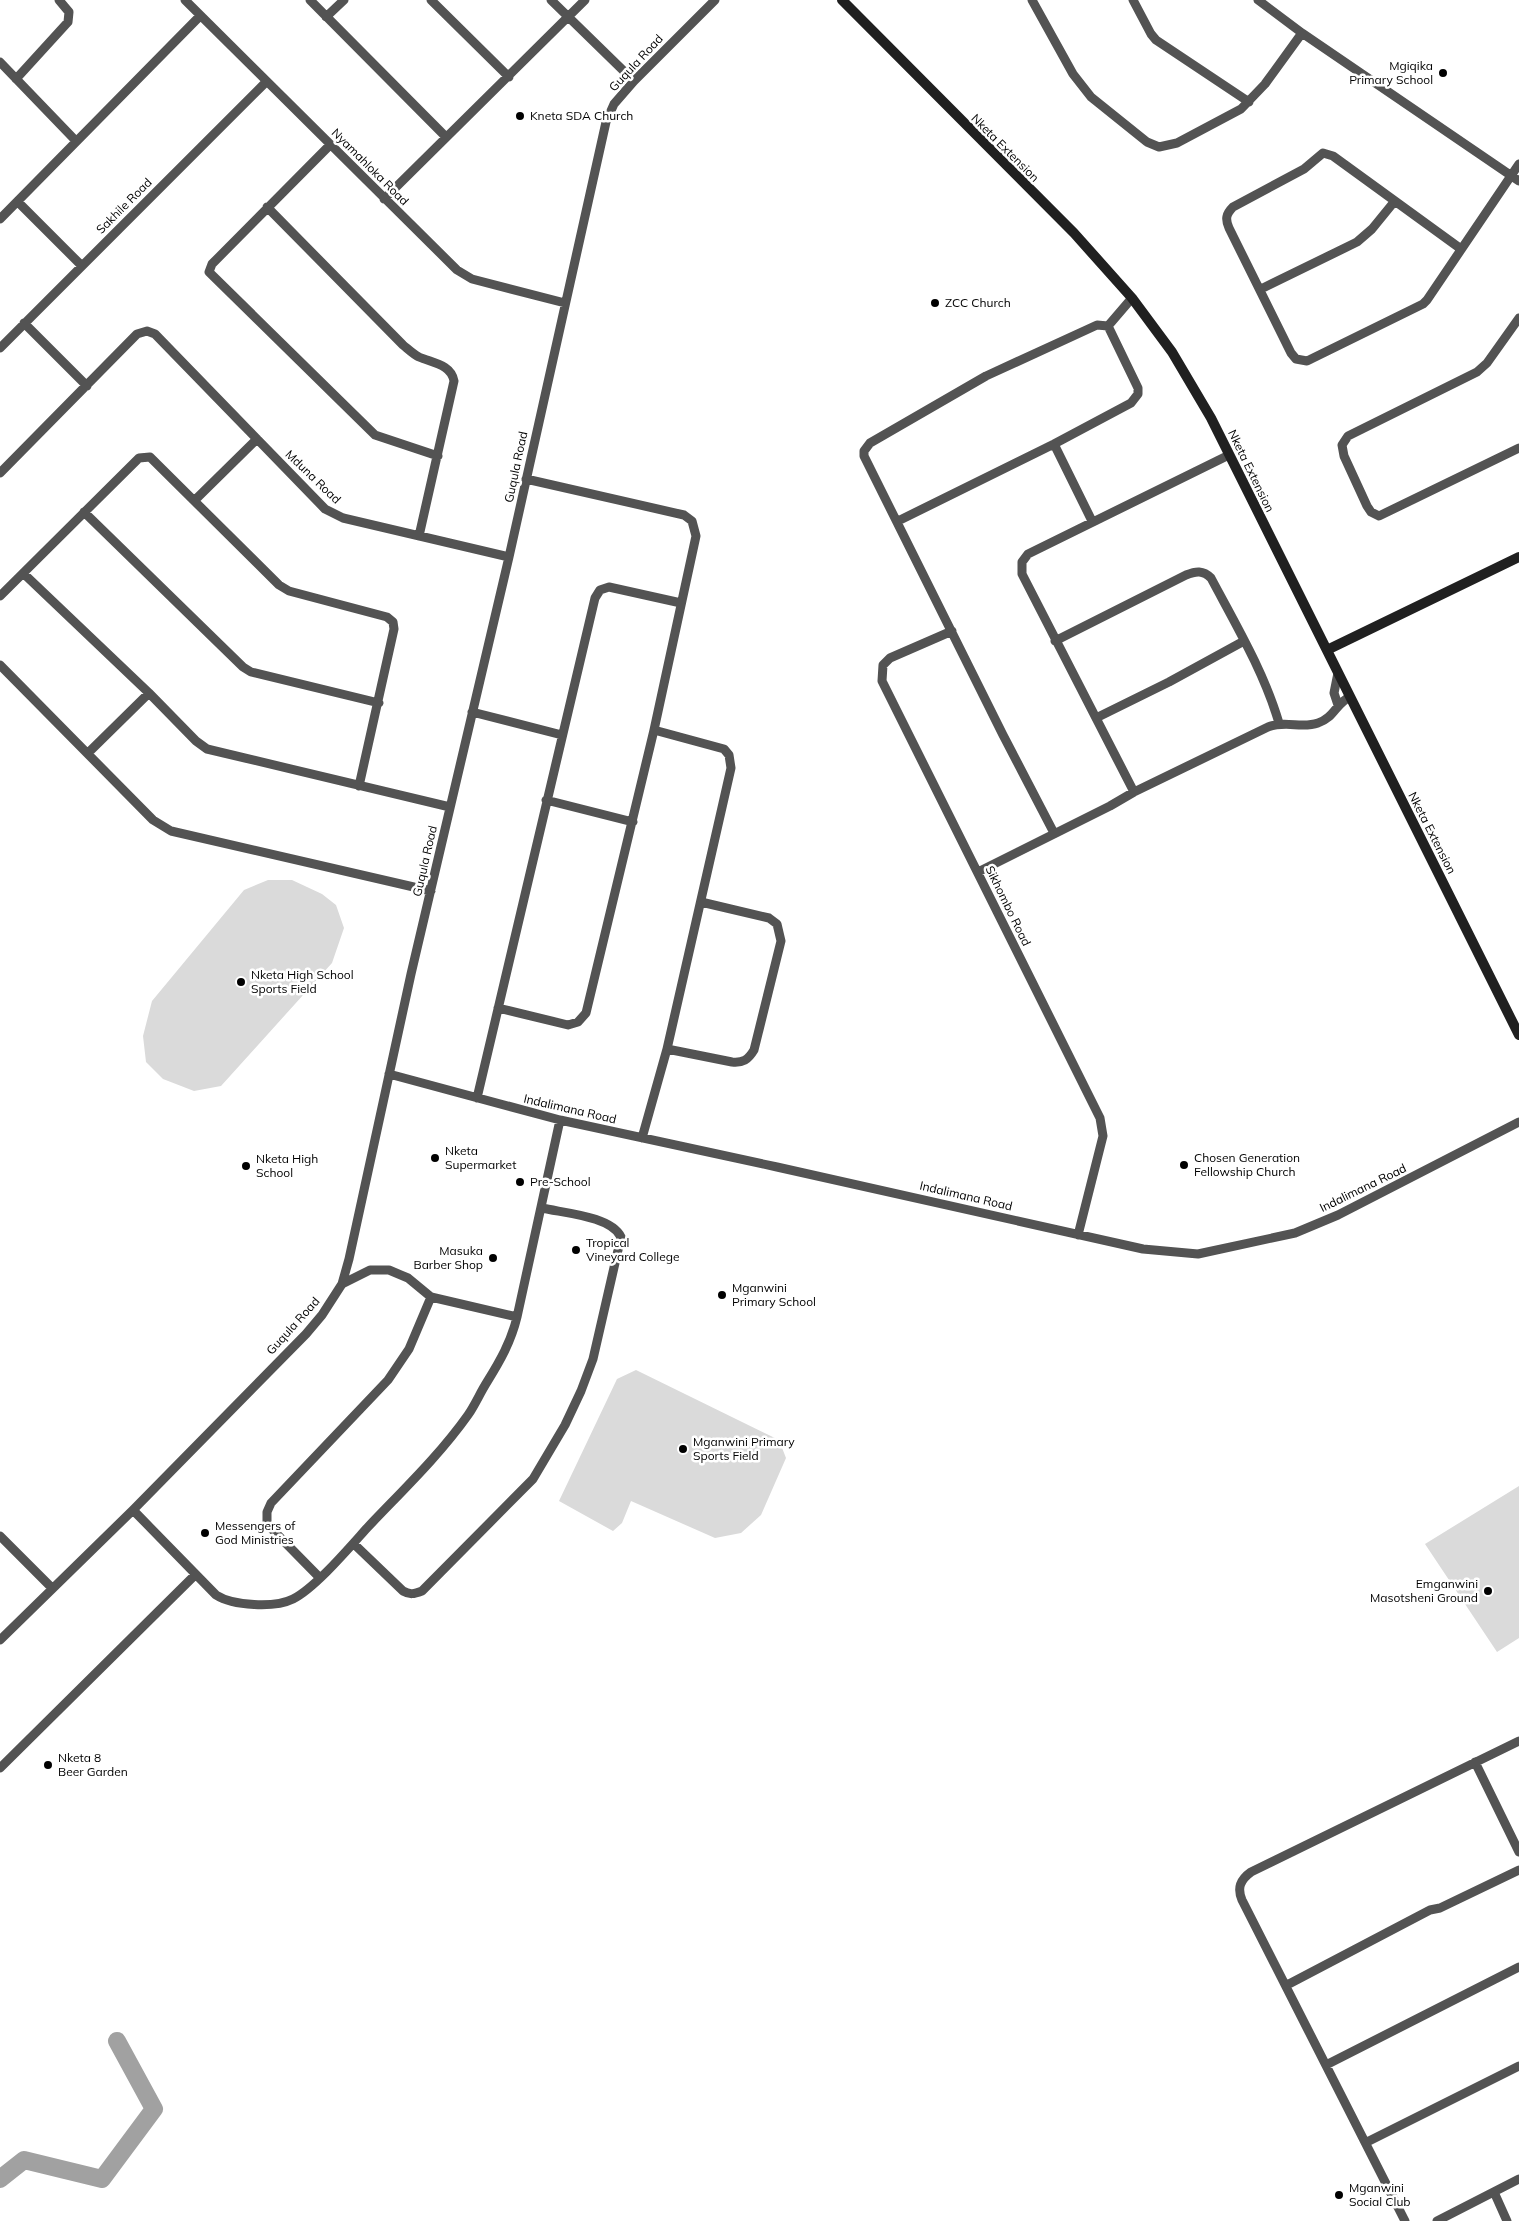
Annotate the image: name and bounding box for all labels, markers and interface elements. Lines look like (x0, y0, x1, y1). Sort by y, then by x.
street label: Guqula Road (605, 31, 666, 94)
place label: Mgiqika Primary School (1349, 58, 1433, 87)
marker: Mgiqika Primary School (1437, 67, 1449, 79)
place label: Kneta SDA Church (530, 108, 633, 123)
marker: Kneta SDA Church (514, 110, 526, 122)
street label: Nketa Extension (968, 111, 1042, 185)
street label: Nyamahloka Road (329, 125, 412, 208)
street label: Sakhile Road (93, 175, 155, 237)
place label: ZCC Church (945, 295, 1011, 310)
marker: ZCC Church (929, 297, 941, 309)
street label: Nketa Extension (1225, 427, 1278, 514)
street label: Guqula Road (501, 430, 530, 504)
street label: Mduna Road (283, 447, 344, 507)
street label: Nketa Extension (1405, 789, 1460, 876)
street label: Guqula Road (409, 824, 440, 898)
street label: Sikhombo Road (983, 863, 1034, 948)
place label: Nketa High School Sports Field (251, 967, 354, 996)
marker: Nketa High School Sports Field (235, 976, 247, 988)
street label: Indalimana Road (522, 1091, 618, 1126)
place label: Nketa Supermarket (445, 1143, 516, 1172)
place label: Chosen Generation Fellowship Church (1194, 1150, 1300, 1179)
place label: Nketa High School (256, 1151, 318, 1180)
marker: Nketa Supermarket (429, 1152, 441, 1164)
marker: Chosen Generation Fellowship Church (1178, 1159, 1190, 1171)
marker: Nketa High School (240, 1160, 252, 1172)
street label: Indalimana Road (1317, 1160, 1409, 1215)
place label: Pre-School (530, 1174, 591, 1189)
marker: Pre-School (514, 1176, 526, 1188)
street label: Indalimana Road (918, 1178, 1014, 1213)
place label: Tropical Vineyard College (586, 1235, 679, 1264)
place label: Masuka Barber Shop (414, 1243, 483, 1272)
marker: Tropical Vineyard College (570, 1244, 582, 1256)
marker: Masuka Barber Shop (487, 1252, 499, 1264)
place label: Mganwini Primary School (732, 1280, 816, 1309)
marker: Mganwini Primary School (716, 1289, 728, 1301)
street label: Guqula Road (263, 1294, 322, 1358)
place label: Mganwini Primary Sports Field (693, 1434, 795, 1463)
marker: Mganwini Primary Sports Field (677, 1443, 689, 1455)
place label: Messengers of God Ministries (215, 1518, 296, 1547)
marker: Messengers of God Ministries (199, 1527, 211, 1539)
place label: Emganwini Masotsheni Ground (1370, 1576, 1478, 1605)
marker: Emganwini Masotsheni Ground (1482, 1585, 1494, 1597)
place label: Nketa 8 Beer Garden (58, 1750, 128, 1779)
marker: Nketa 8 Beer Garden (42, 1759, 54, 1771)
place label: Mganwini Social Club (1349, 2180, 1411, 2209)
marker: Mganwini Social Club (1333, 2189, 1345, 2201)

